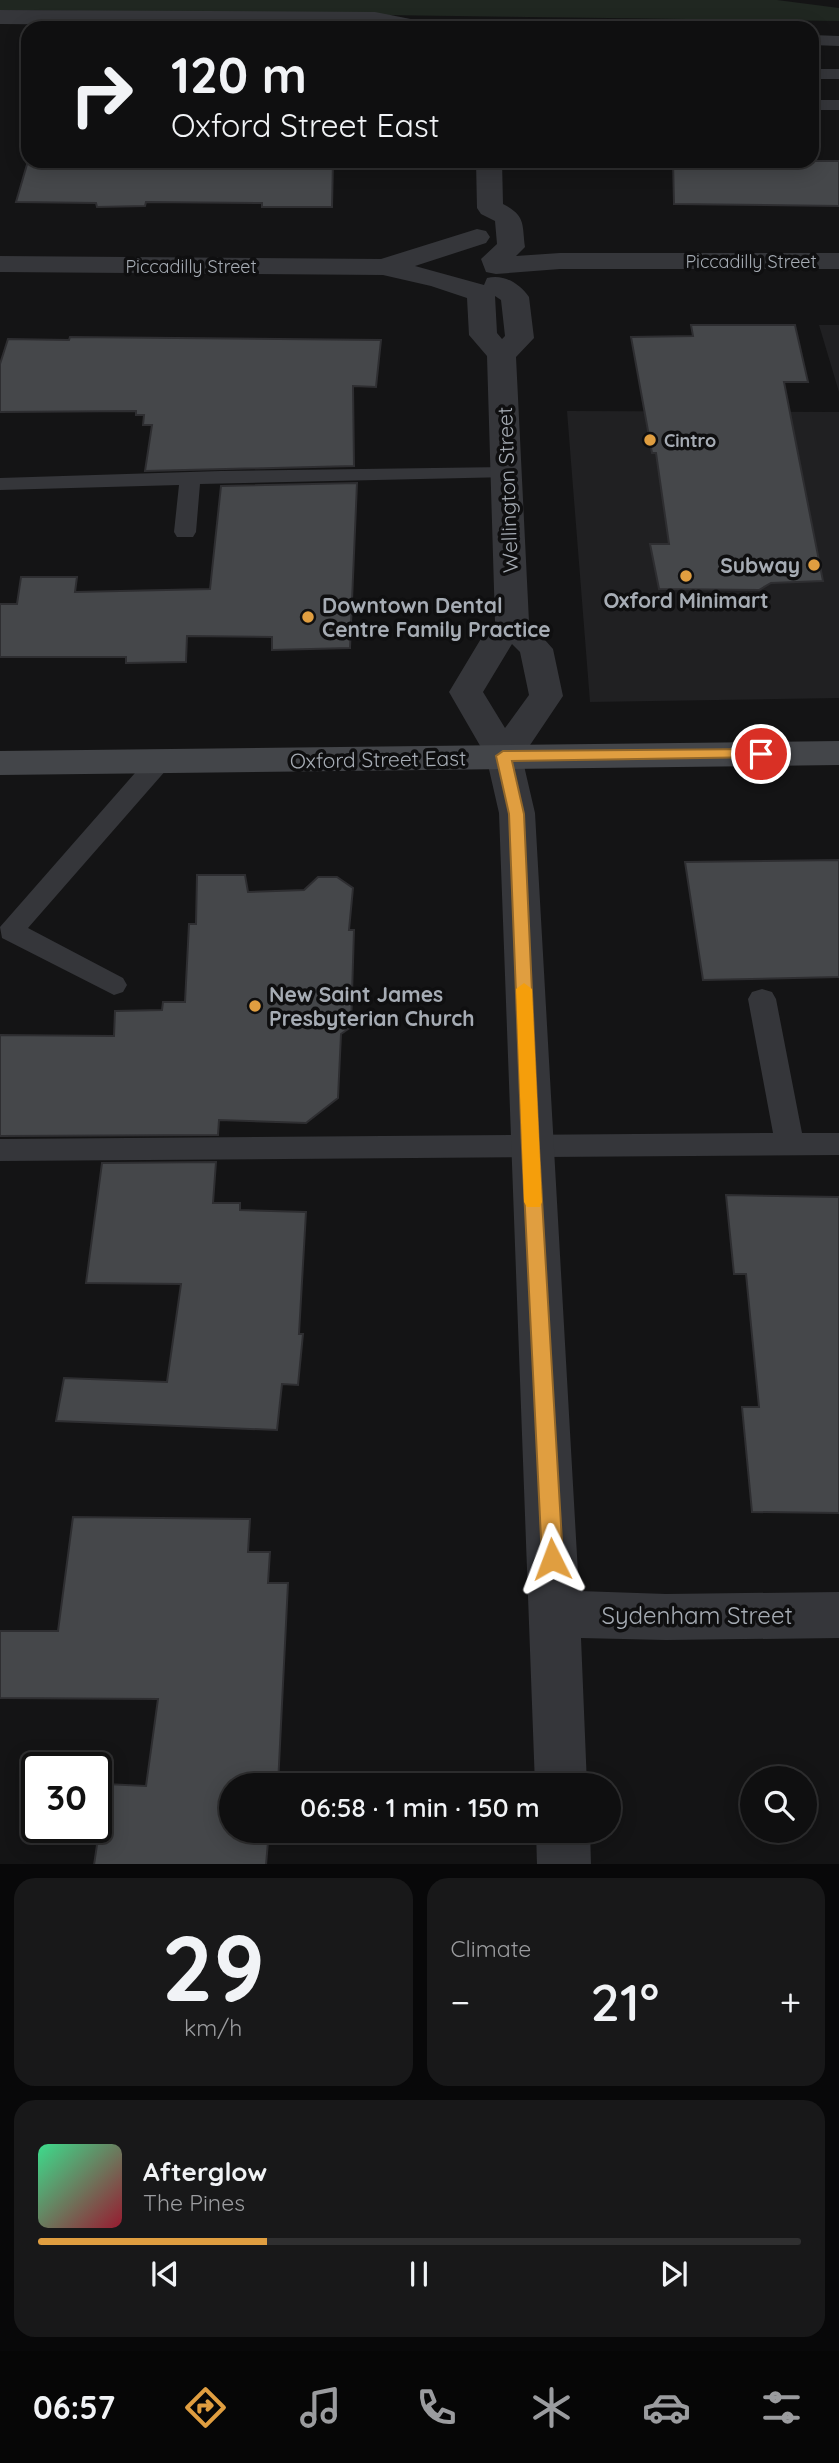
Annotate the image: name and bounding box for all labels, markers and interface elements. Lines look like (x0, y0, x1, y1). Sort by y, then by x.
text: 120 m (171, 44, 307, 105)
icon: right (56, 49, 147, 140)
text: Oxford Street East (171, 105, 440, 145)
street label: Piccadilly Street (685, 250, 817, 273)
street label: Piccadilly Street (125, 255, 257, 278)
street label: Wellington Street (491, 406, 523, 574)
place label: Cintro (664, 429, 716, 452)
marker: Cintro (642, 432, 658, 448)
place label: Subway (720, 552, 800, 578)
marker: Subway (806, 557, 822, 573)
marker: Oxford Minimart (678, 568, 694, 584)
place label: Oxford Minimart (603, 587, 769, 613)
place label: Downtown Dental Centre Family Practice (322, 592, 551, 642)
marker: Downtown Dental Centre Family Practice (300, 609, 316, 625)
pin (731, 724, 791, 784)
icon: arrive (742, 735, 780, 773)
street label: Oxford Street East (290, 744, 466, 774)
place label: New Saint James Presbyterian Church (269, 981, 475, 1031)
marker: New Saint James Presbyterian Church (247, 998, 263, 1014)
position arrow (515, 1522, 589, 1596)
street label: Sydenham Street (601, 1600, 793, 1630)
speed limit sign: 30 (21, 1752, 112, 1843)
map controls (740, 1766, 817, 1843)
button: search (740, 1766, 817, 1843)
text: 06:58 · 1 min · 150 m (300, 1791, 540, 1824)
text: 29 (162, 1910, 265, 2024)
text: Climate (451, 1934, 531, 1963)
text: 21° (591, 1969, 659, 2034)
text: − (451, 1978, 470, 2026)
text: + (780, 1978, 801, 2026)
text: km/h (184, 2013, 242, 2042)
text: Afterglow (143, 2155, 267, 2188)
text: The Pines (143, 2188, 245, 2217)
icon: previous (146, 2255, 184, 2293)
icon: pause (400, 2255, 438, 2293)
icon: next (655, 2255, 693, 2293)
icon: directions (181, 2383, 230, 2432)
icon: music (296, 2383, 345, 2432)
icon: phone (412, 2383, 461, 2432)
icon: climate (527, 2383, 576, 2432)
icon: car (642, 2383, 691, 2432)
icon: filters (757, 2383, 806, 2432)
text: 06:57 (33, 2387, 115, 2427)

